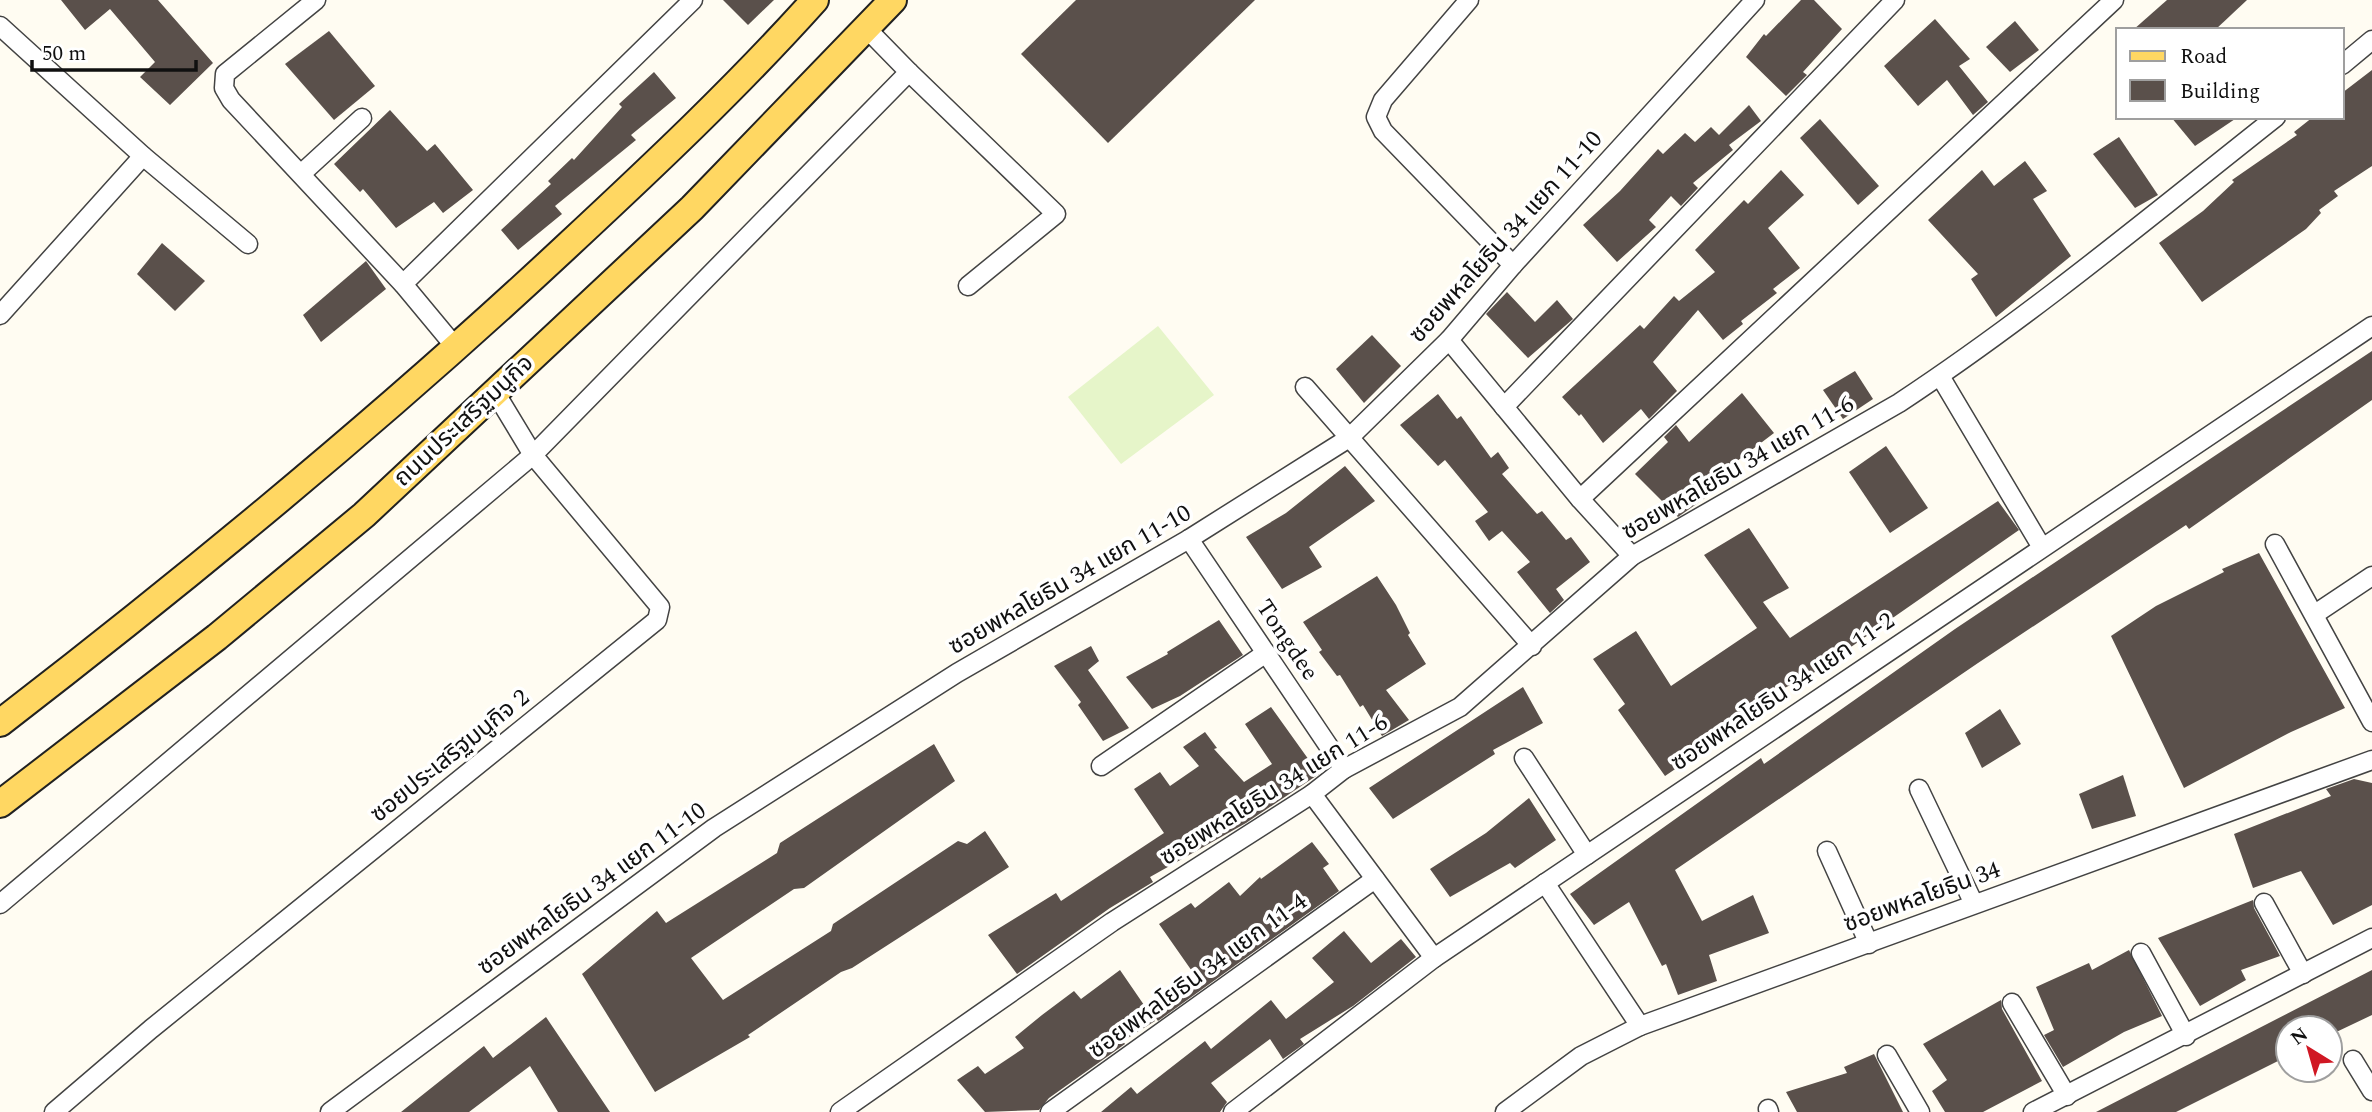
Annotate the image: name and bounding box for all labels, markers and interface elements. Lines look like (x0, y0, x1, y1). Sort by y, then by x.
scale bar (32, 28, 196, 72)
legend (2116, 28, 2344, 119)
text: 50 m (42, 38, 86, 70)
text: Road (2180, 41, 2227, 73)
text: Building (2180, 76, 2260, 108)
street label: ซอยพหลโยธิน 34 แยก 11-10 (1401, 123, 1611, 351)
street label: ถนนประเสริฐมนูกิจ (386, 346, 542, 496)
street label: ซอยพหลโยธิน 34 แยก 11-6 (1615, 387, 1861, 549)
street label: ซอยพหลโยธิน 34 แยก 11-10 (942, 496, 1198, 664)
street label: Tongdee (1247, 592, 1327, 688)
street label: ซอยพหลโยธิน 34 แยก 11-2 (1664, 604, 1902, 780)
street label: ซอยประเสริฐมนูกิจ 2 (363, 680, 537, 832)
street label: ซอยพหลโยธิน 34 แยก 11-6 (1153, 705, 1395, 875)
street label: ซอยพหลโยธิน 34 แยก 11-10 (470, 794, 714, 984)
street label: ซอยพหลโยธิน 34 (1839, 852, 2005, 942)
street label: ซอยพหลโยธิน 34 แยก 11-4 (1081, 884, 1315, 1068)
north arrow (2274, 1014, 2344, 1084)
text: N (2285, 1020, 2315, 1053)

